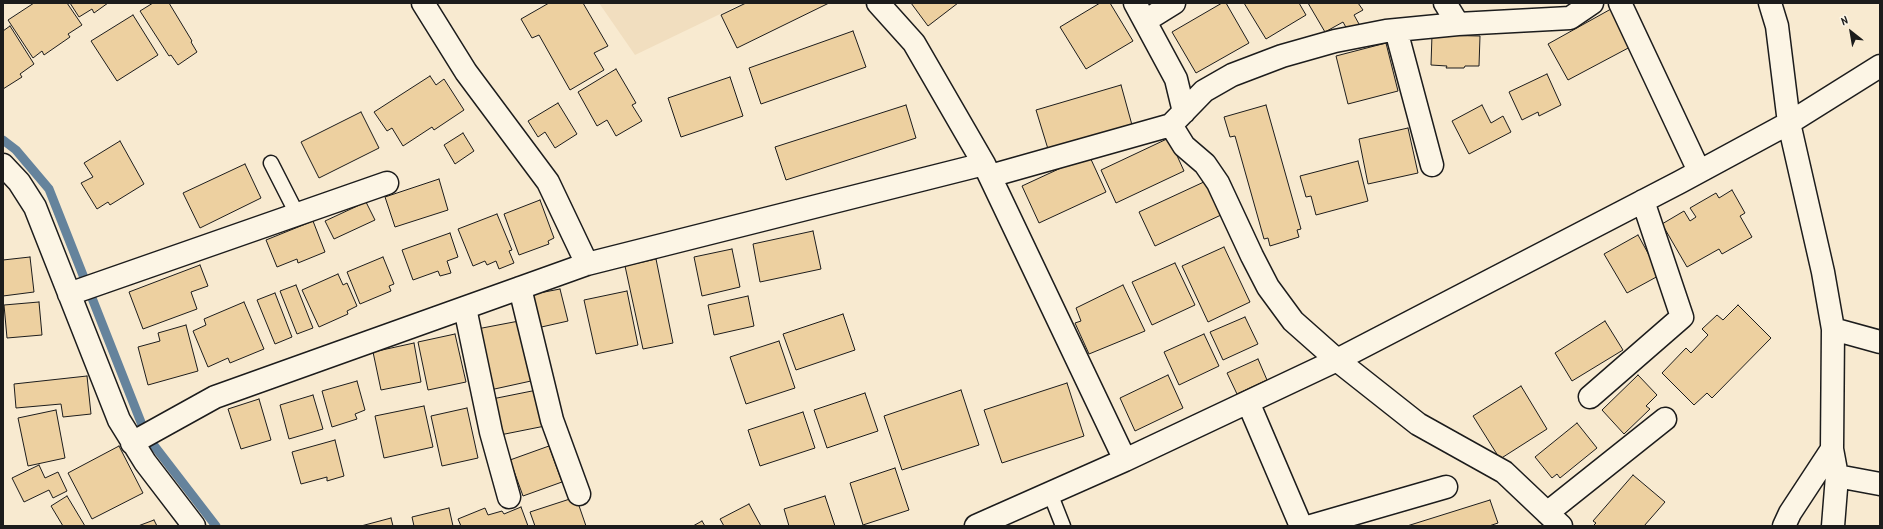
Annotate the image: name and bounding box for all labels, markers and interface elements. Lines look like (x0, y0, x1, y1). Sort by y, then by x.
north arrow (1831, 12, 1871, 52)
text: N (1837, 12, 1852, 31)

